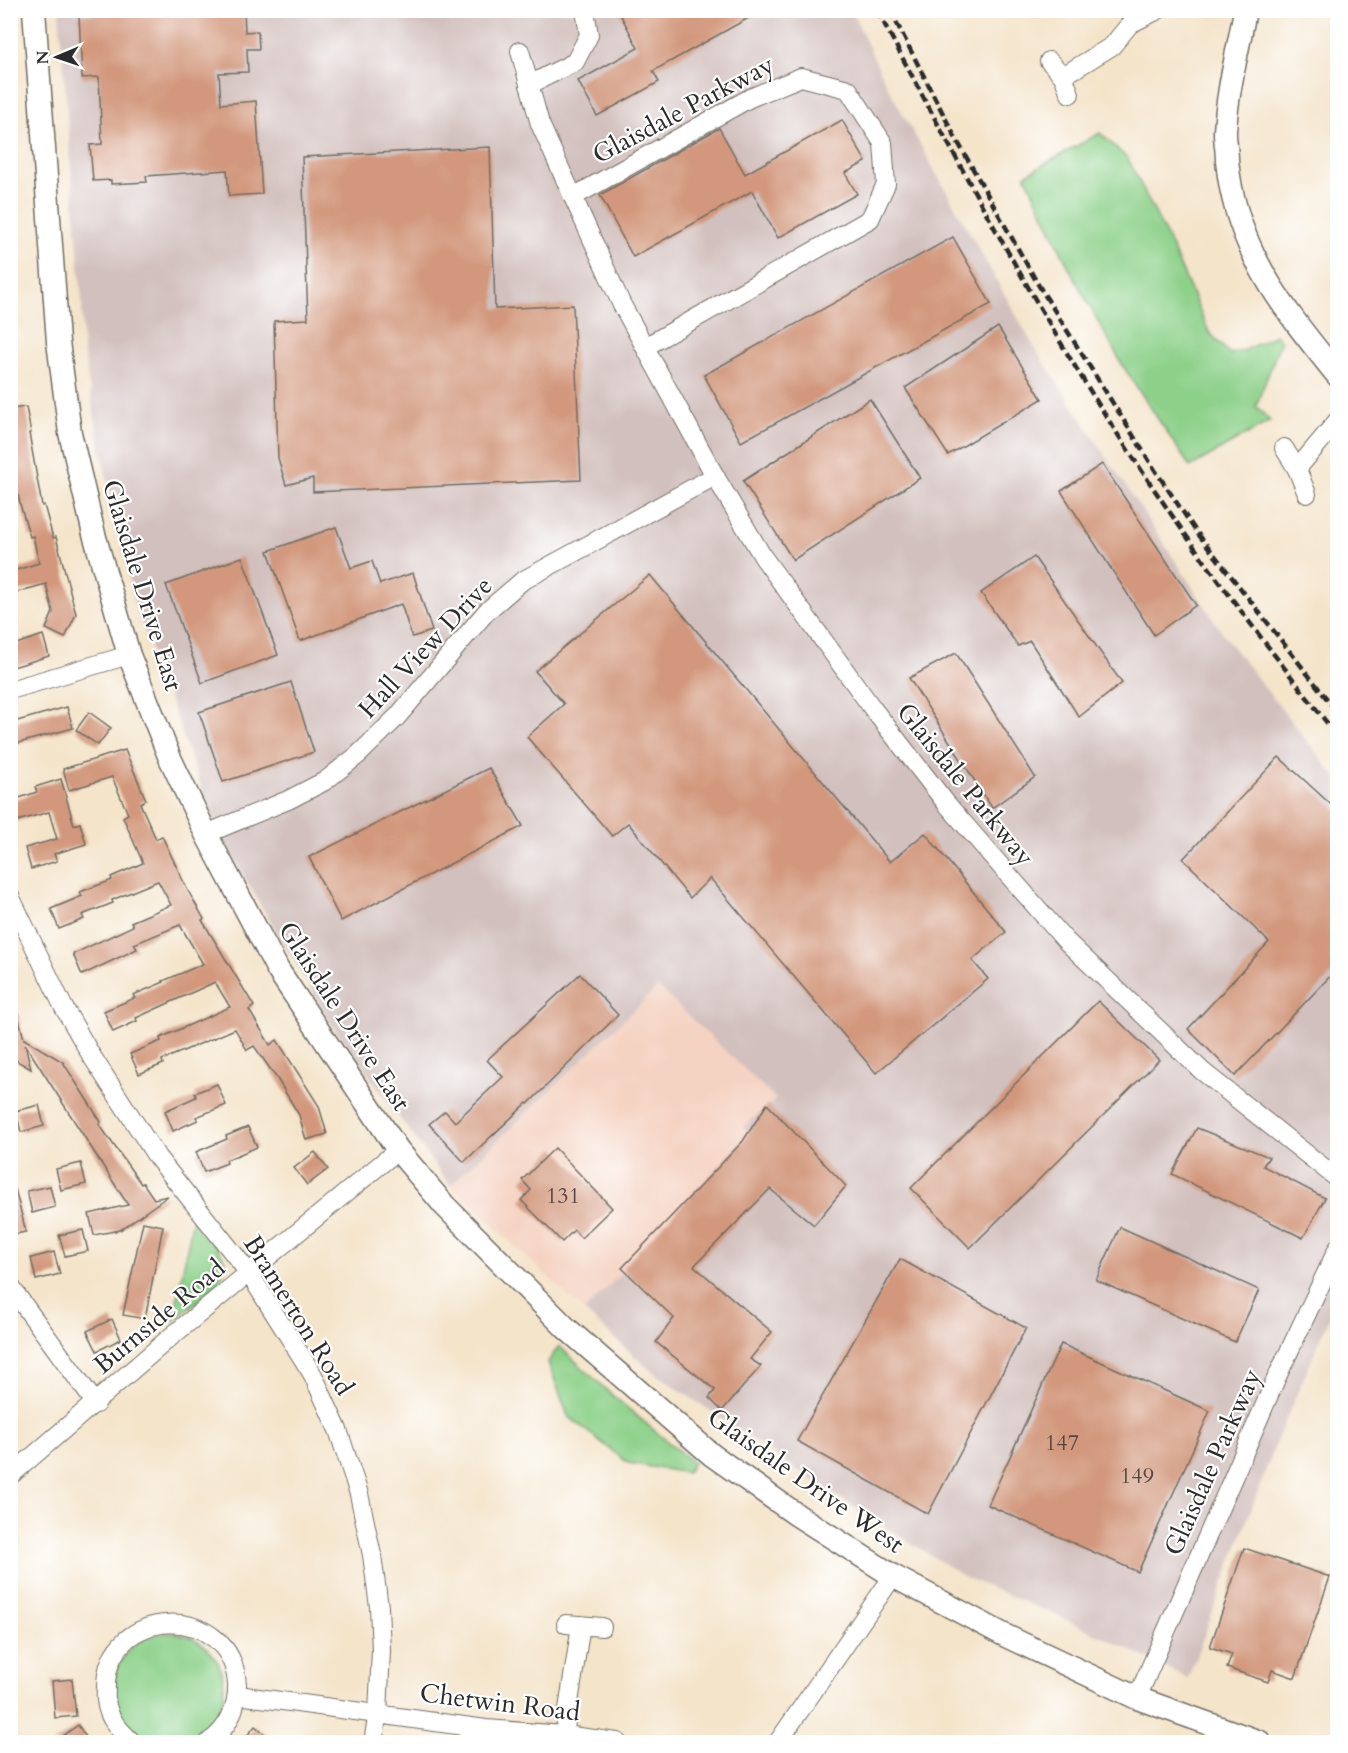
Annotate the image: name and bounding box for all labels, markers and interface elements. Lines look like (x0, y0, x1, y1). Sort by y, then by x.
north arrow (27, 27, 87, 87)
street label: Glaisdale Parkway (586, 47, 780, 172)
text: N (32, 50, 54, 65)
street label: Glaisdale Drive East (94, 475, 191, 695)
street label: Hall View Drive (350, 569, 500, 726)
street label: Glaisdale Parkway (889, 695, 1043, 874)
street label: Glaisdale Drive East (270, 915, 419, 1118)
house number: 131 (546, 1181, 580, 1211)
street label: Bramerton Road (235, 1228, 362, 1402)
street label: Burnside Road (86, 1251, 233, 1382)
street label: Glaisdale Parkway (1156, 1363, 1269, 1561)
street label: Glaisdale Drive West (701, 1399, 911, 1561)
house number: 147 (1045, 1428, 1079, 1458)
house number: 149 (1120, 1461, 1154, 1491)
street label: Chetwin Road (418, 1675, 582, 1730)

